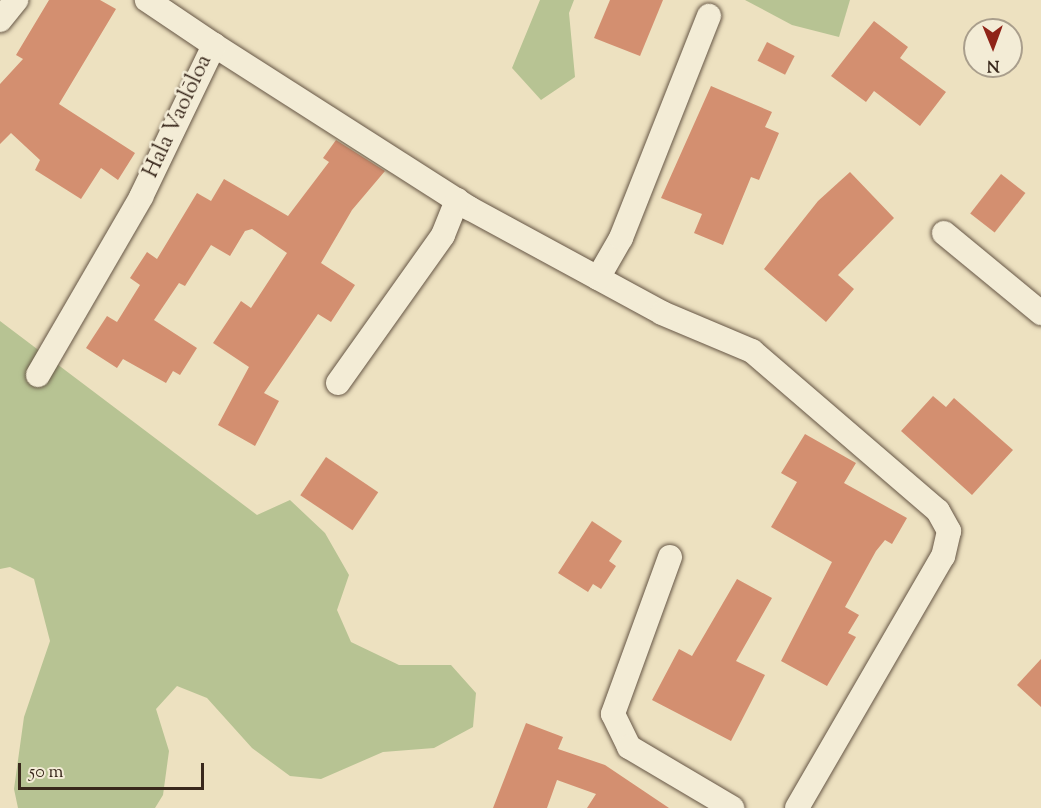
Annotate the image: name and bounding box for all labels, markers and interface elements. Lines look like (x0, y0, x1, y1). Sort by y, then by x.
north arrow (963, 18, 1023, 78)
street label: Hala Vaolōloa (139, 51, 219, 183)
text: N (987, 53, 1000, 76)
scale bar (21, 751, 207, 789)
text: 50 m (29, 760, 63, 786)

